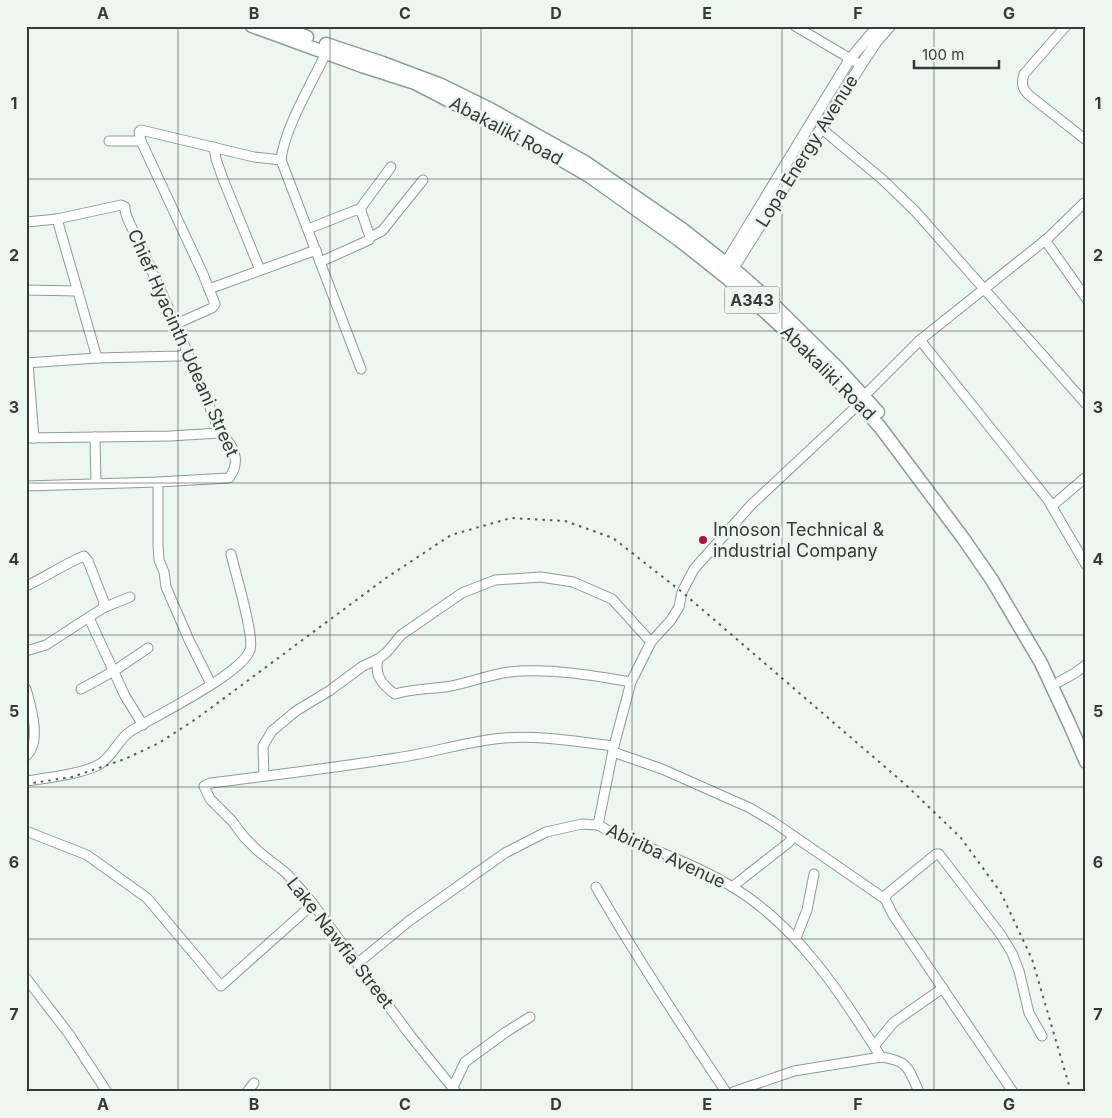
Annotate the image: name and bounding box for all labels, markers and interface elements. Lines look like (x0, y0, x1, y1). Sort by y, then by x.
text: A (97, 3, 109, 23)
text: B (249, 3, 259, 23)
text: C (399, 3, 411, 23)
text: D (550, 3, 562, 23)
text: E (702, 3, 712, 23)
text: F (853, 3, 863, 23)
text: G (1003, 3, 1015, 23)
scale bar (914, 38, 1000, 70)
text: 100 m (922, 45, 964, 64)
street label: Lopa Energy Avenue (751, 71, 862, 231)
street label: Abakaliki Road (446, 92, 566, 169)
text: 1 (11, 93, 17, 113)
text: 1 (1095, 93, 1101, 113)
street label: Chief Hyacinth Udeani Street (124, 226, 243, 460)
text: 2 (9, 245, 19, 265)
text: 2 (1093, 245, 1103, 265)
road number: A343 (724, 286, 780, 314)
street label: Abakaliki Road (777, 321, 880, 424)
text: 3 (9, 397, 19, 417)
text: 3 (1093, 397, 1103, 417)
place label: Innoson Technical & industrial Company (713, 519, 885, 561)
marker: Innoson Technical & industrial Company (697, 534, 709, 546)
text: 4 (9, 549, 20, 569)
text: 4 (1093, 549, 1104, 569)
text: 5 (9, 701, 19, 721)
text: 5 (1093, 701, 1103, 721)
street label: Abiriba Avenue (603, 819, 729, 892)
text: 6 (9, 852, 19, 872)
text: 6 (1093, 852, 1103, 872)
street label: Lake Nawfia Street (283, 873, 398, 1013)
text: 7 (9, 1004, 19, 1024)
text: 7 (1093, 1004, 1103, 1024)
text: A (97, 1094, 109, 1114)
text: B (249, 1094, 259, 1114)
text: C (399, 1094, 411, 1114)
text: D (550, 1094, 562, 1114)
text: E (702, 1094, 712, 1114)
text: F (853, 1094, 863, 1114)
text: G (1003, 1094, 1015, 1114)

